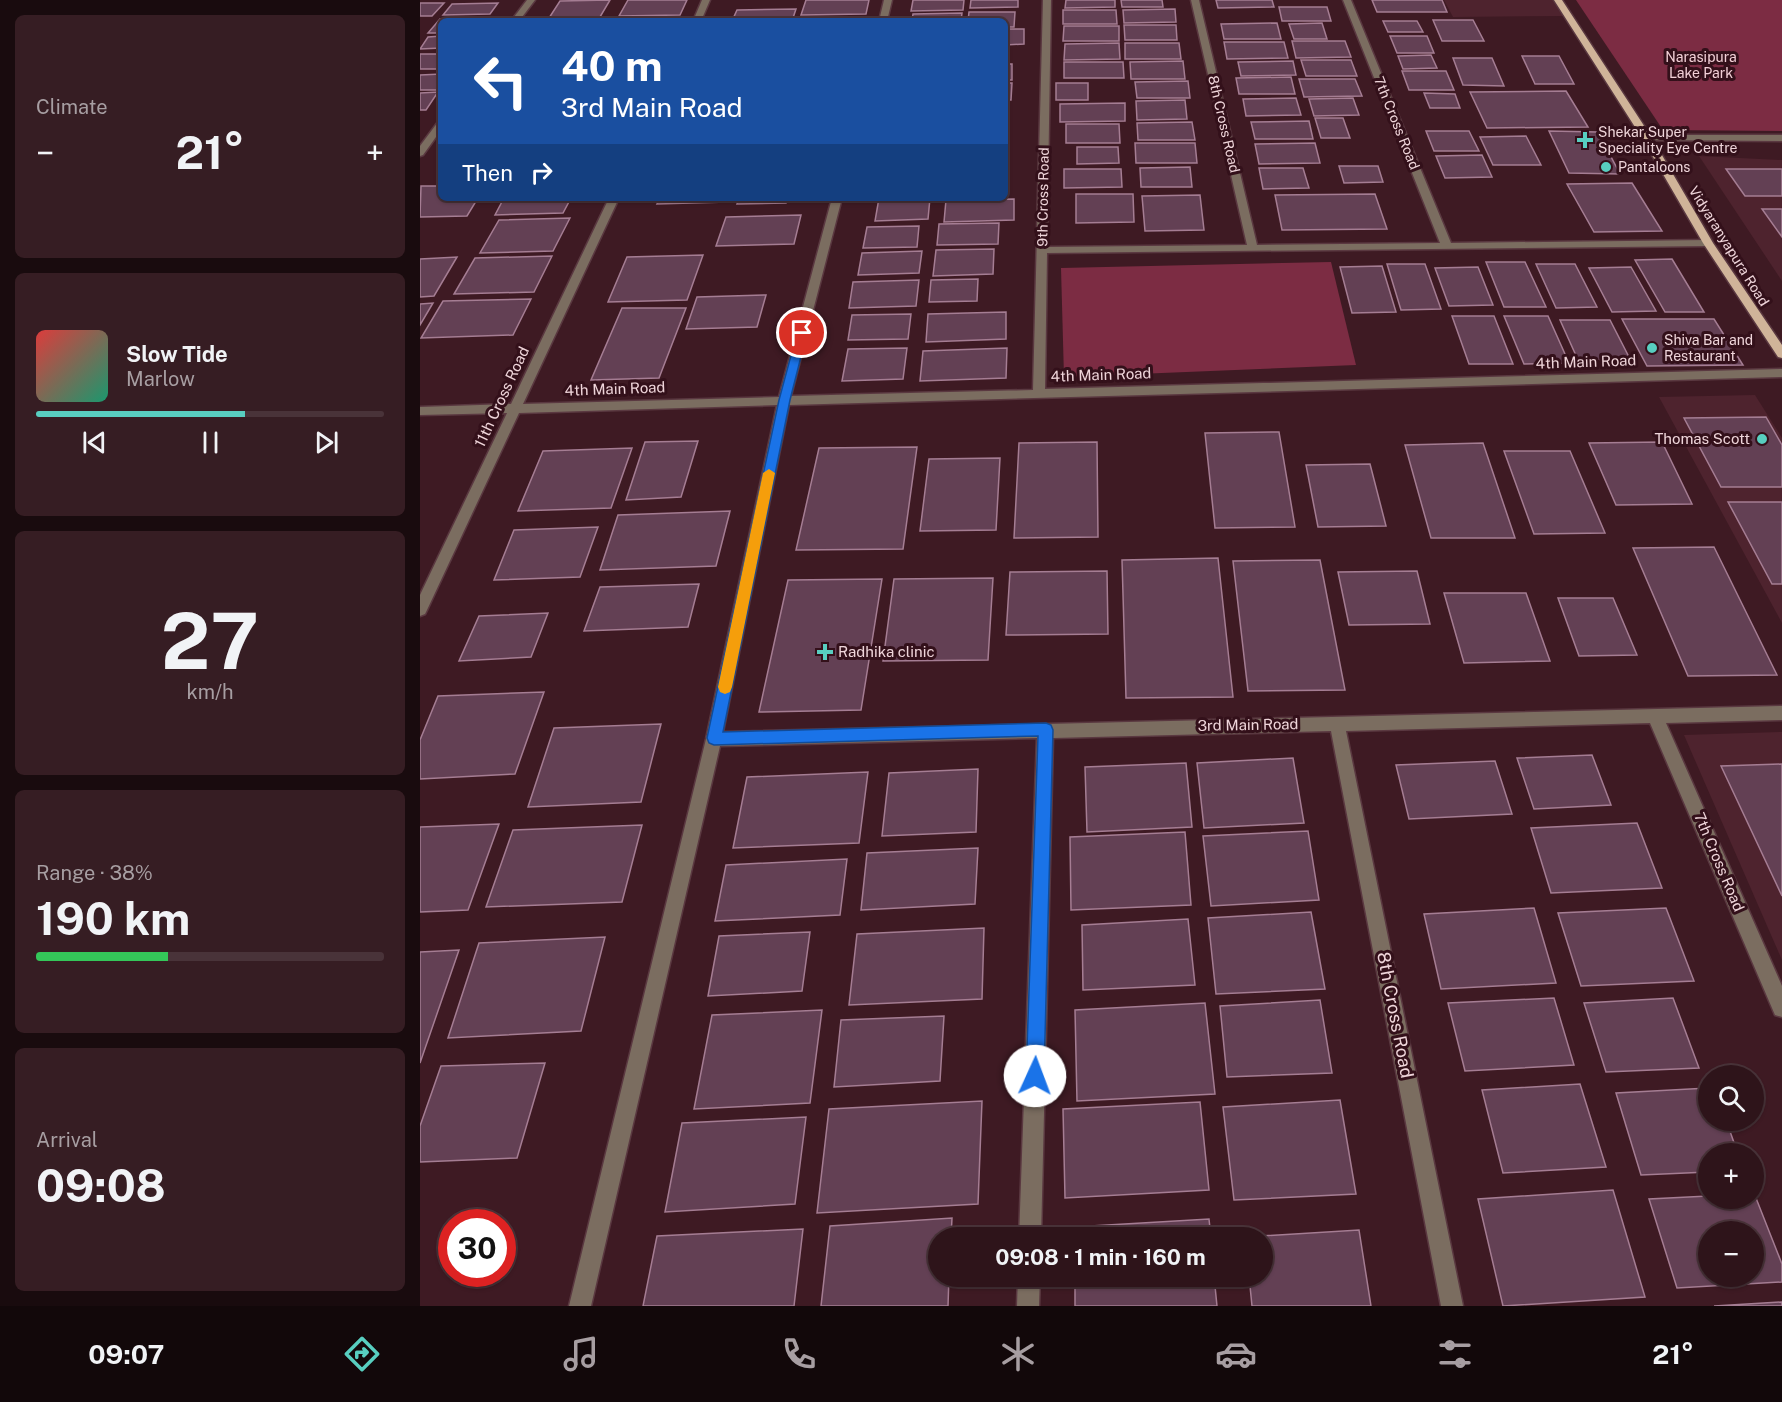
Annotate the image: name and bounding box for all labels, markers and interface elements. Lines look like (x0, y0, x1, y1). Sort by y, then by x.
text: 40 m (561, 41, 663, 90)
icon: left (462, 42, 540, 120)
park label: Narasipura Lake Park (1665, 49, 1737, 81)
street label: 8th Cross Road (1205, 74, 1243, 174)
street label: 7th Cross Road (1371, 74, 1423, 172)
text: 3rd Main Road (561, 91, 743, 123)
text: Climate (36, 95, 108, 119)
place label: Shekar Super Speciality Eye Centre (1598, 124, 1737, 156)
text: 21° (175, 126, 245, 179)
marker: Shekar Super Speciality Eye Centre (1576, 131, 1594, 149)
text: − (36, 134, 54, 172)
text: + (366, 134, 384, 172)
street label: 9th Cross Road (1034, 147, 1052, 247)
icon: right (525, 156, 558, 189)
place label: Pantaloons (1618, 159, 1690, 175)
text: Then (462, 160, 513, 186)
marker: Pantaloons (1599, 160, 1613, 174)
street label: Vidyaranyapura Road (1686, 183, 1772, 309)
pin (776, 307, 827, 358)
icon: arrive (785, 316, 818, 349)
place label: Shiva Bar and Restaurant (1664, 332, 1753, 364)
text: Slow Tide (126, 341, 228, 367)
marker: Shiva Bar and Restaurant (1645, 341, 1659, 355)
street label: 11th Cross Road (471, 344, 532, 450)
street label: 4th Main Road (1535, 351, 1637, 372)
street label: 4th Main Road (1050, 364, 1152, 385)
text: Marlow (126, 367, 195, 391)
street label: 4th Main Road (564, 378, 666, 399)
icon: previous (78, 426, 111, 459)
icon: pause (194, 426, 227, 459)
icon: next (310, 426, 343, 459)
place label: Thomas Scott (1654, 430, 1750, 447)
marker: Thomas Scott (1755, 432, 1769, 446)
text: 27 (161, 595, 259, 687)
marker: Radhika clinic (816, 643, 834, 661)
place label: Radhika clinic (838, 643, 935, 660)
text: km/h (186, 680, 234, 704)
street label: 3rd Main Road (1197, 715, 1299, 734)
street label: 7th Cross Road (1691, 810, 1748, 914)
text: Range · 38% (36, 861, 153, 885)
text: 190 km (36, 892, 190, 945)
street label: 8th Cross Road (1373, 950, 1418, 1080)
position arrow (1003, 1044, 1067, 1108)
map controls (1698, 1065, 1764, 1287)
button: search (1698, 1065, 1764, 1131)
text: Arrival (36, 1128, 98, 1152)
button: + (1698, 1143, 1764, 1209)
text: 09:08 (36, 1159, 166, 1212)
speed limit sign: 30 (438, 1209, 516, 1287)
button: − (1698, 1221, 1764, 1287)
text: 09:08 · 1 min · 160 m (995, 1244, 1206, 1270)
icon: directions (341, 1333, 383, 1375)
icon: music (560, 1333, 602, 1375)
icon: phone (778, 1333, 820, 1375)
icon: climate (997, 1333, 1039, 1375)
icon: car (1215, 1333, 1257, 1375)
icon: filters (1434, 1333, 1476, 1375)
text: 09:07 (88, 1338, 165, 1370)
text: 21° (1652, 1338, 1694, 1370)

